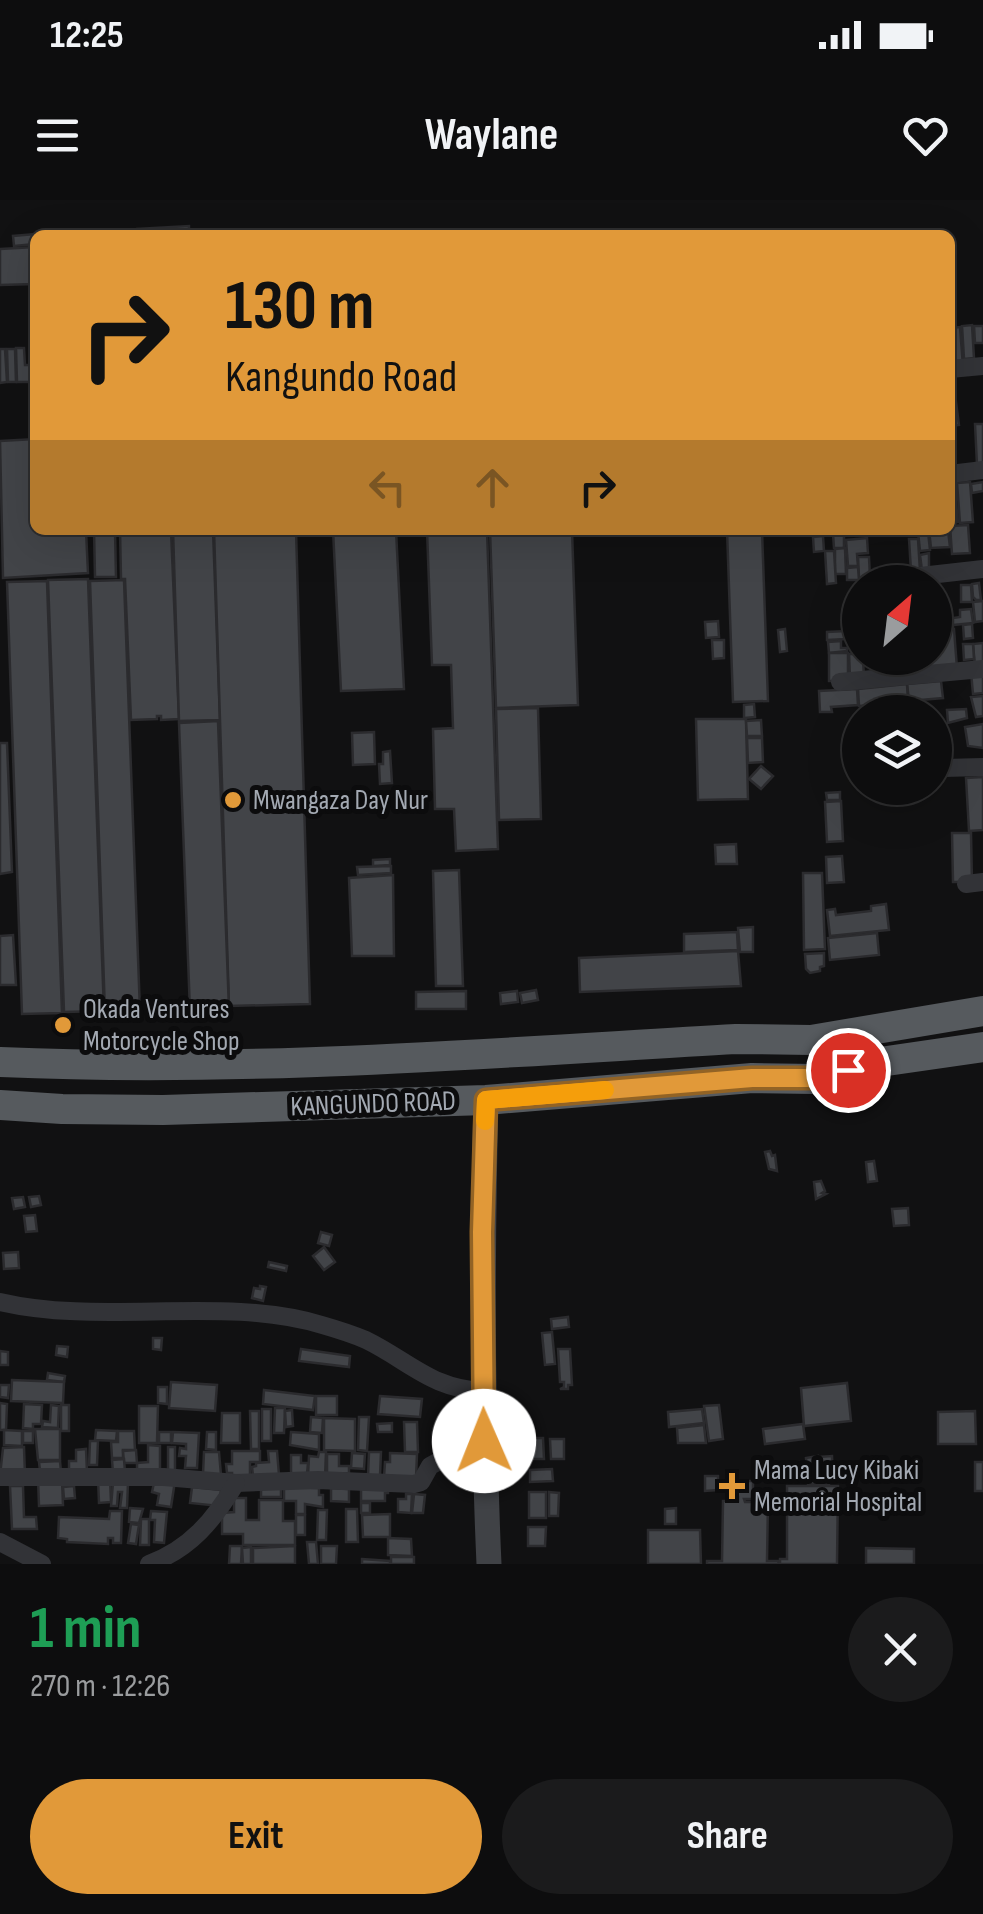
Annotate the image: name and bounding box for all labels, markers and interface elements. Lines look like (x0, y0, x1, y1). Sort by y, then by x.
text: 12:25 (50, 13, 124, 58)
icon: menu (30, 108, 85, 163)
text: Waylane (425, 108, 558, 163)
icon: heart (898, 108, 953, 163)
text: 130 m (225, 265, 374, 349)
icon: right (60, 270, 190, 400)
text: Kangundo Road (225, 350, 457, 405)
icon: left (360, 460, 415, 515)
icon: ahead (465, 460, 520, 515)
icon: right (570, 460, 625, 515)
north arrow (842, 565, 952, 675)
map controls (842, 565, 952, 805)
button: layers (842, 695, 952, 805)
place label: Mwangaza Day Nur (253, 784, 428, 817)
marker: Mwangaza Day Nur (222, 789, 244, 811)
place label: Okada Ventures Motorcycle Shop (83, 993, 240, 1058)
marker: Okada Ventures Motorcycle Shop (52, 1014, 74, 1036)
pin (806, 1028, 891, 1113)
icon: arrive (821, 1043, 876, 1098)
street label: KANGUNDO ROAD (290, 1085, 456, 1123)
position arrow (432, 1389, 536, 1493)
place label: Mama Lucy Kibaki Memorial Hospital (754, 1454, 922, 1519)
marker: Mama Lucy Kibaki Memorial Hospital (719, 1473, 745, 1499)
text: 1 min (30, 1593, 142, 1665)
button: close (848, 1597, 953, 1702)
text: 270 m · 12:26 (30, 1667, 170, 1706)
button: Exit (30, 1779, 482, 1894)
button: Share (502, 1779, 953, 1894)

